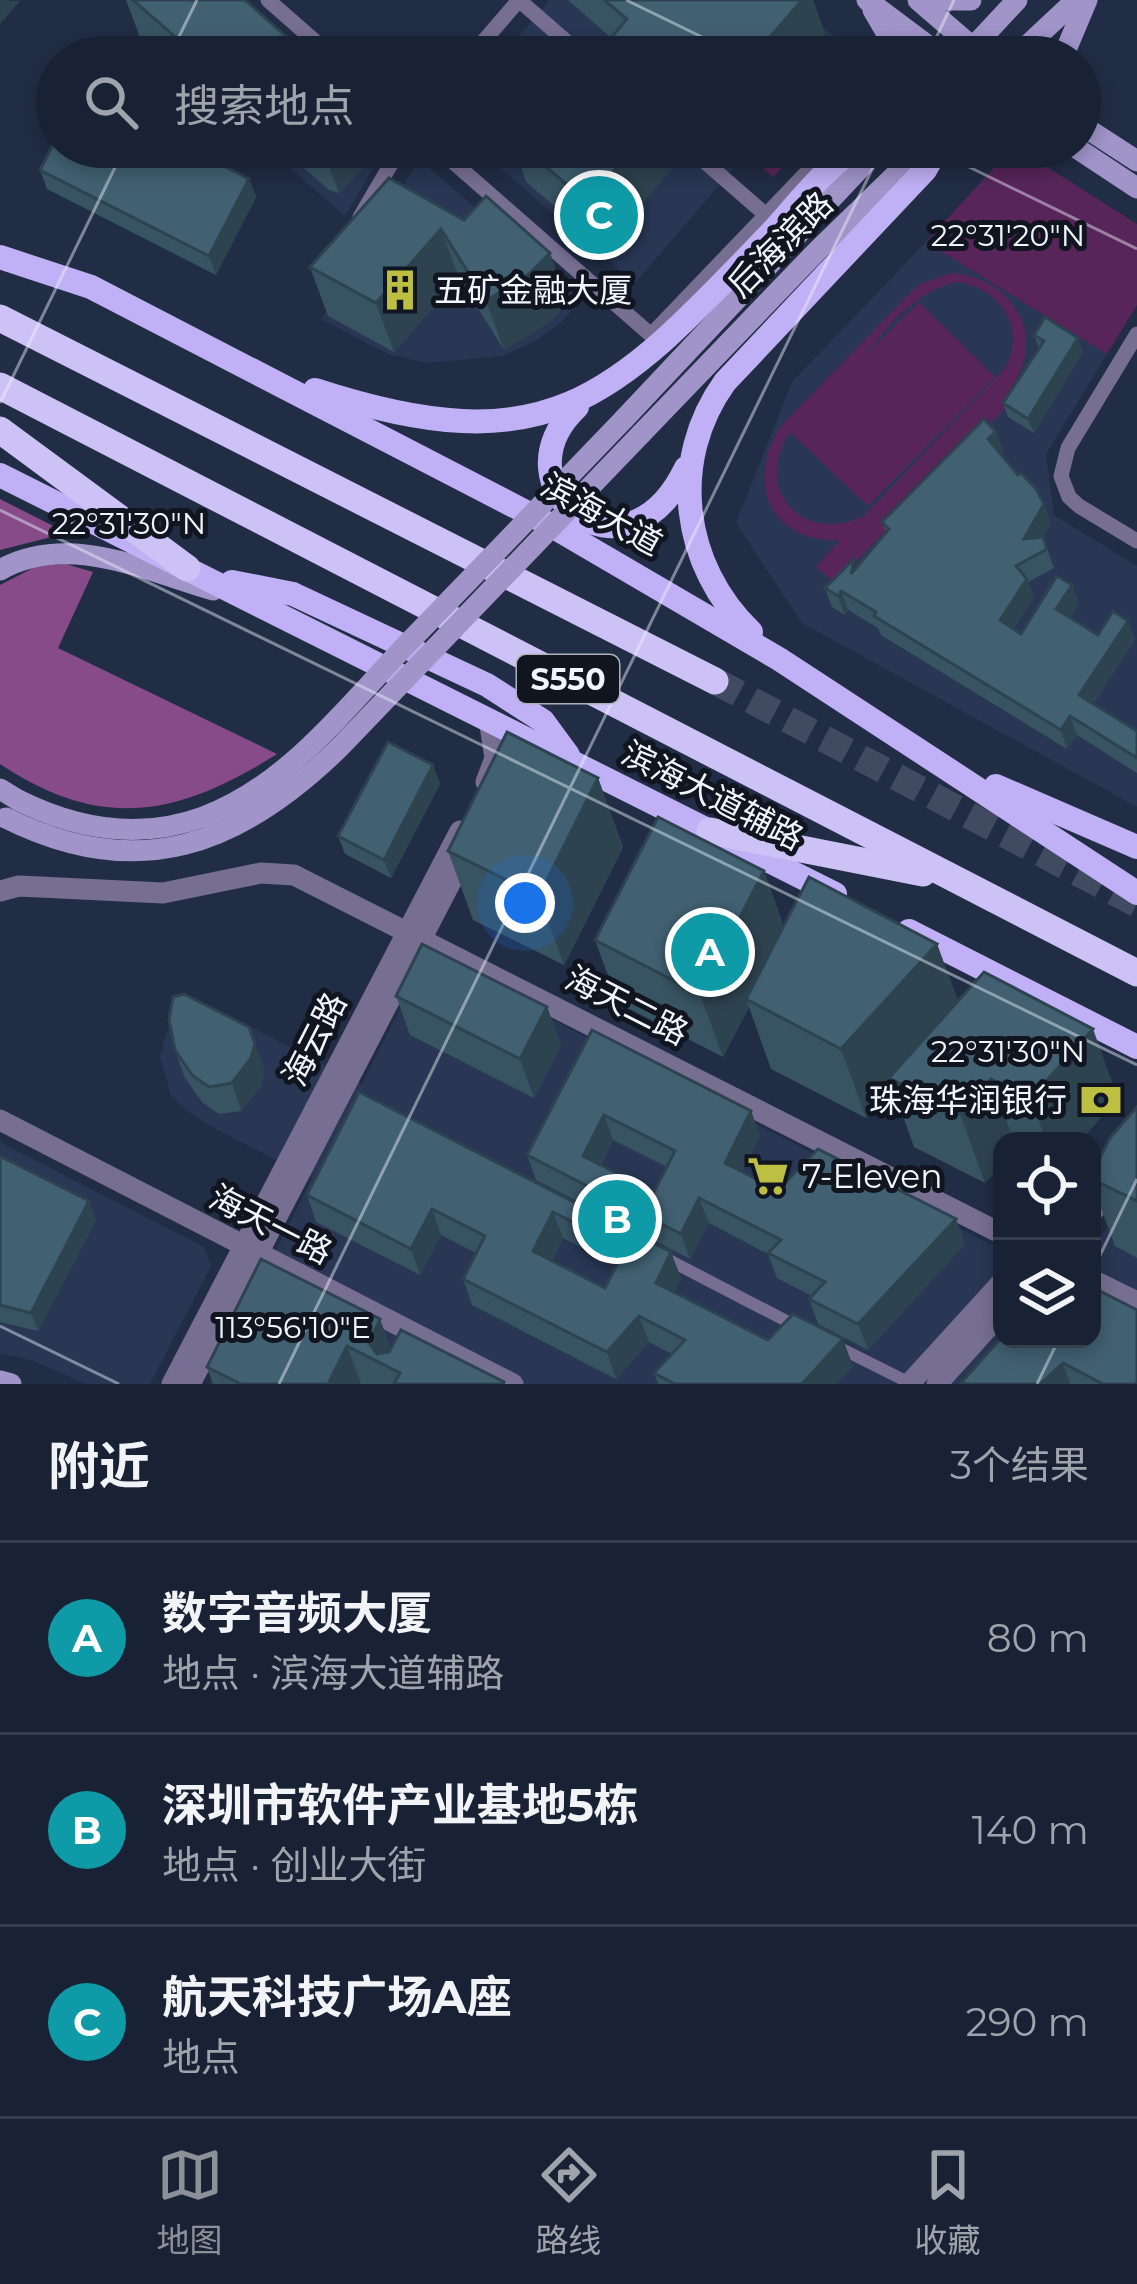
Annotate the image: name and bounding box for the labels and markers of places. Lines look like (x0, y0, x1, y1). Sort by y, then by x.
pin: C (560, 170, 638, 260)
building icon: 五矿金融大厦 (377, 267, 423, 313)
place label: 五矿金融大厦 (434, 270, 632, 310)
pin: A (671, 907, 749, 997)
bank icon: 珠海华润银行 (1078, 1077, 1124, 1123)
place label: 珠海华润银行 (869, 1080, 1067, 1120)
supermarket icon: 7-Eleven (745, 1153, 791, 1199)
place label: 7-Eleven (802, 1156, 943, 1196)
pin: B (578, 1174, 656, 1264)

